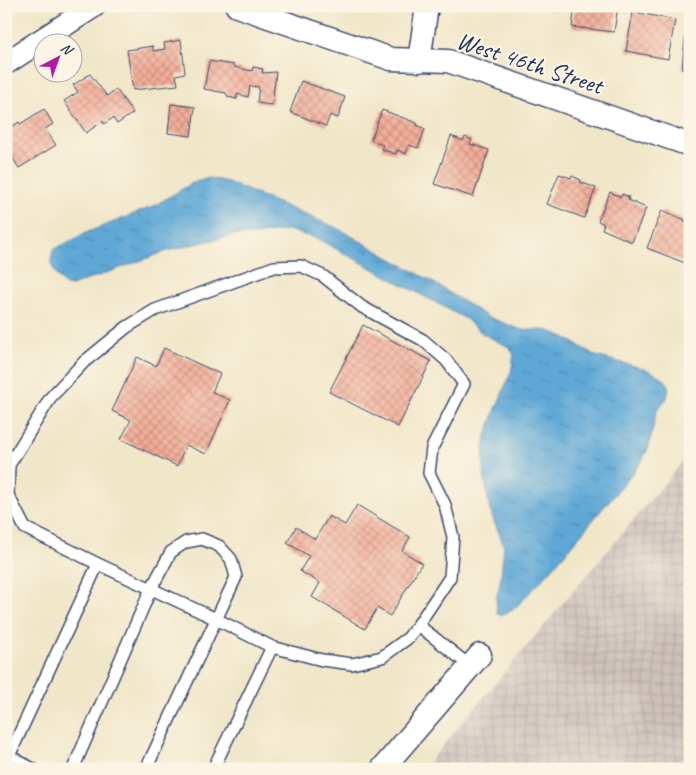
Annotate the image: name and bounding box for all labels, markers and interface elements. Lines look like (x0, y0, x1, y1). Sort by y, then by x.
street label: West 46th Street (453, 24, 609, 102)
north arrow (32, 32, 82, 82)
text: N (57, 39, 77, 59)

